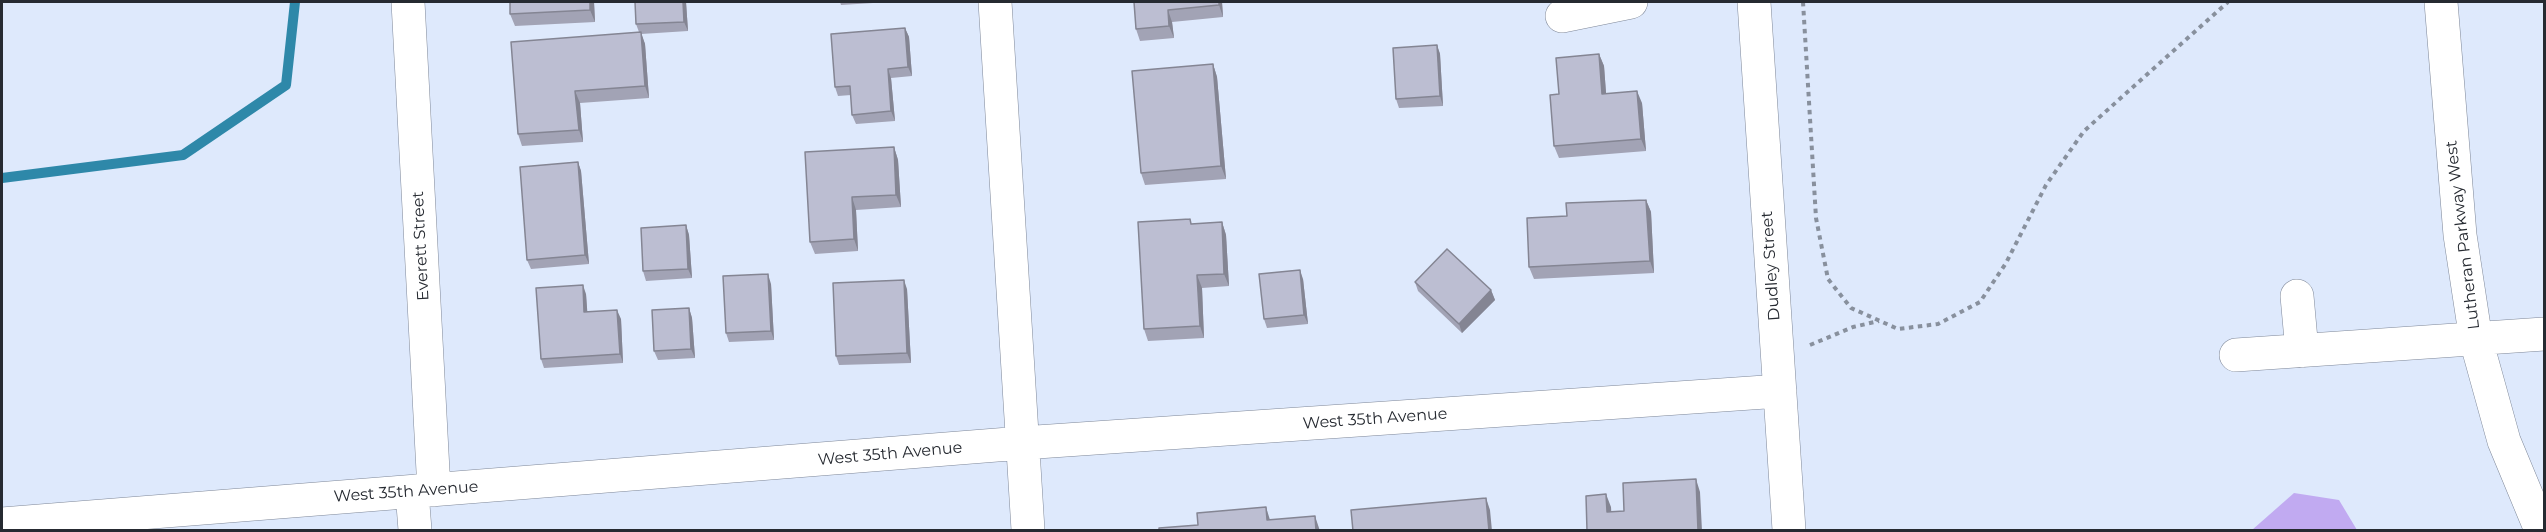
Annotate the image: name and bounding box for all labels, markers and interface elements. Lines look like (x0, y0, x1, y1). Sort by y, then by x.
street label: Lutheran Parkway West (2442, 140, 2484, 330)
street label: Everett Street (409, 191, 433, 301)
street label: Dudley Street (1758, 211, 1784, 321)
street label: West 35th Avenue (1302, 404, 1448, 434)
street label: West 35th Avenue (817, 438, 963, 470)
street label: West 35th Avenue (333, 477, 479, 507)

